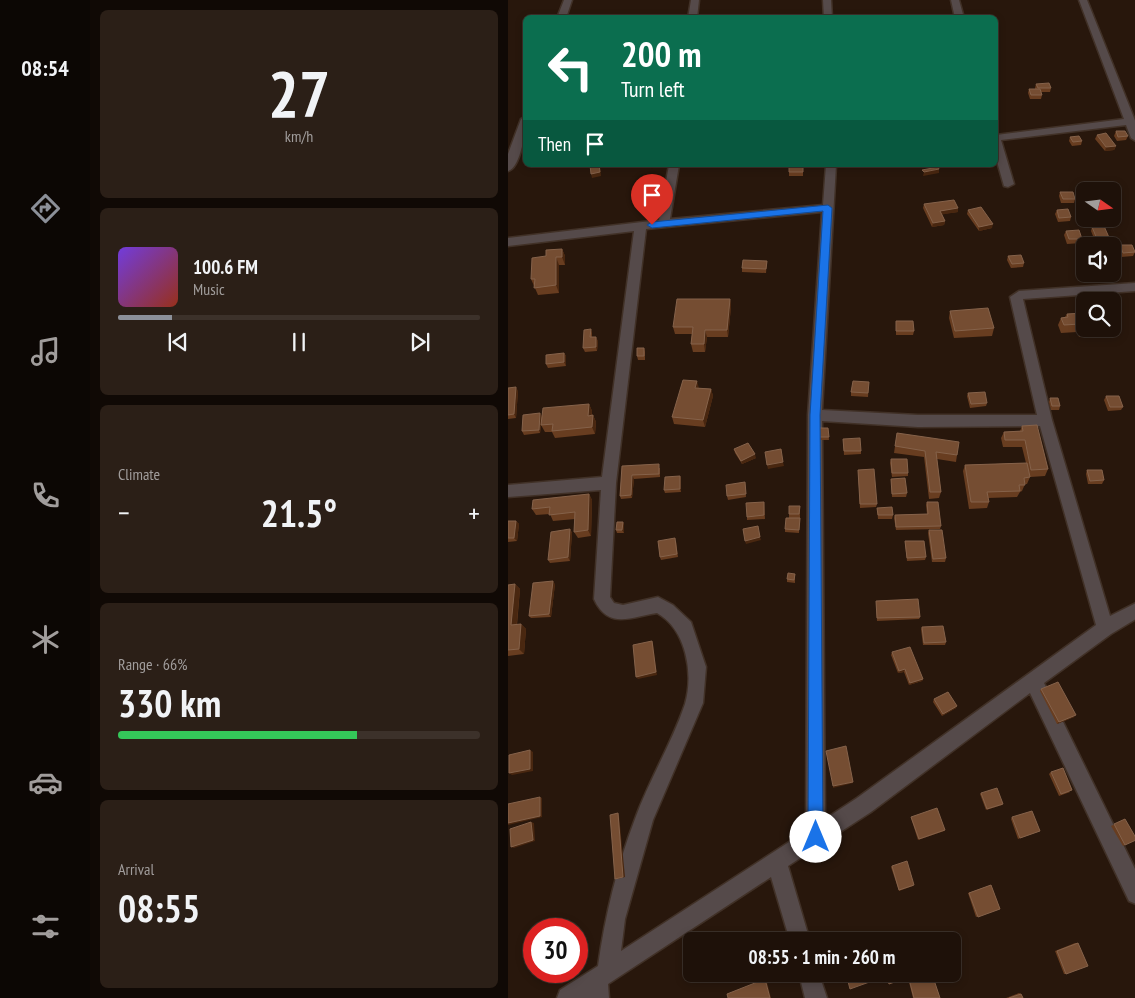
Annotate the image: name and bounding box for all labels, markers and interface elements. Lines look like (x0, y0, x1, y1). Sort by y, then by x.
text: 200 m (621, 31, 702, 77)
icon: left (538, 35, 603, 100)
text: 27 (268, 51, 330, 135)
text: 08:54 (21, 54, 69, 82)
text: Turn left (621, 75, 685, 103)
text: km/h (285, 126, 313, 146)
icon: arrive (581, 130, 609, 158)
text: Then (538, 132, 571, 156)
pin (631, 174, 673, 225)
icon: arrive (638, 181, 666, 209)
north arrow (1076, 182, 1120, 228)
map controls (1076, 182, 1121, 337)
icon: directions (28, 191, 63, 226)
button: sound (1076, 237, 1121, 282)
text: 100.6 FM (193, 255, 258, 279)
text: Music (193, 279, 225, 299)
button: search (1076, 292, 1121, 337)
icon: previous (164, 328, 192, 356)
icon: pause (285, 328, 313, 356)
icon: next (406, 328, 434, 356)
icon: music (28, 334, 63, 369)
text: Climate (118, 464, 160, 484)
icon: phone (28, 478, 63, 513)
text: 21.5° (261, 488, 337, 537)
text: − (118, 494, 130, 531)
text: + (468, 494, 480, 531)
icon: climate (28, 622, 63, 657)
text: Range · 66% (118, 654, 187, 674)
text: 330 km (118, 678, 221, 727)
icon: car (28, 765, 63, 800)
position arrow (789, 810, 841, 862)
text: Arrival (118, 859, 154, 879)
text: 08:55 (118, 883, 200, 932)
icon: filters (28, 909, 63, 944)
speed limit sign: 30 (523, 918, 588, 983)
text: 08:55 · 1 min · 260 m (749, 945, 895, 969)

